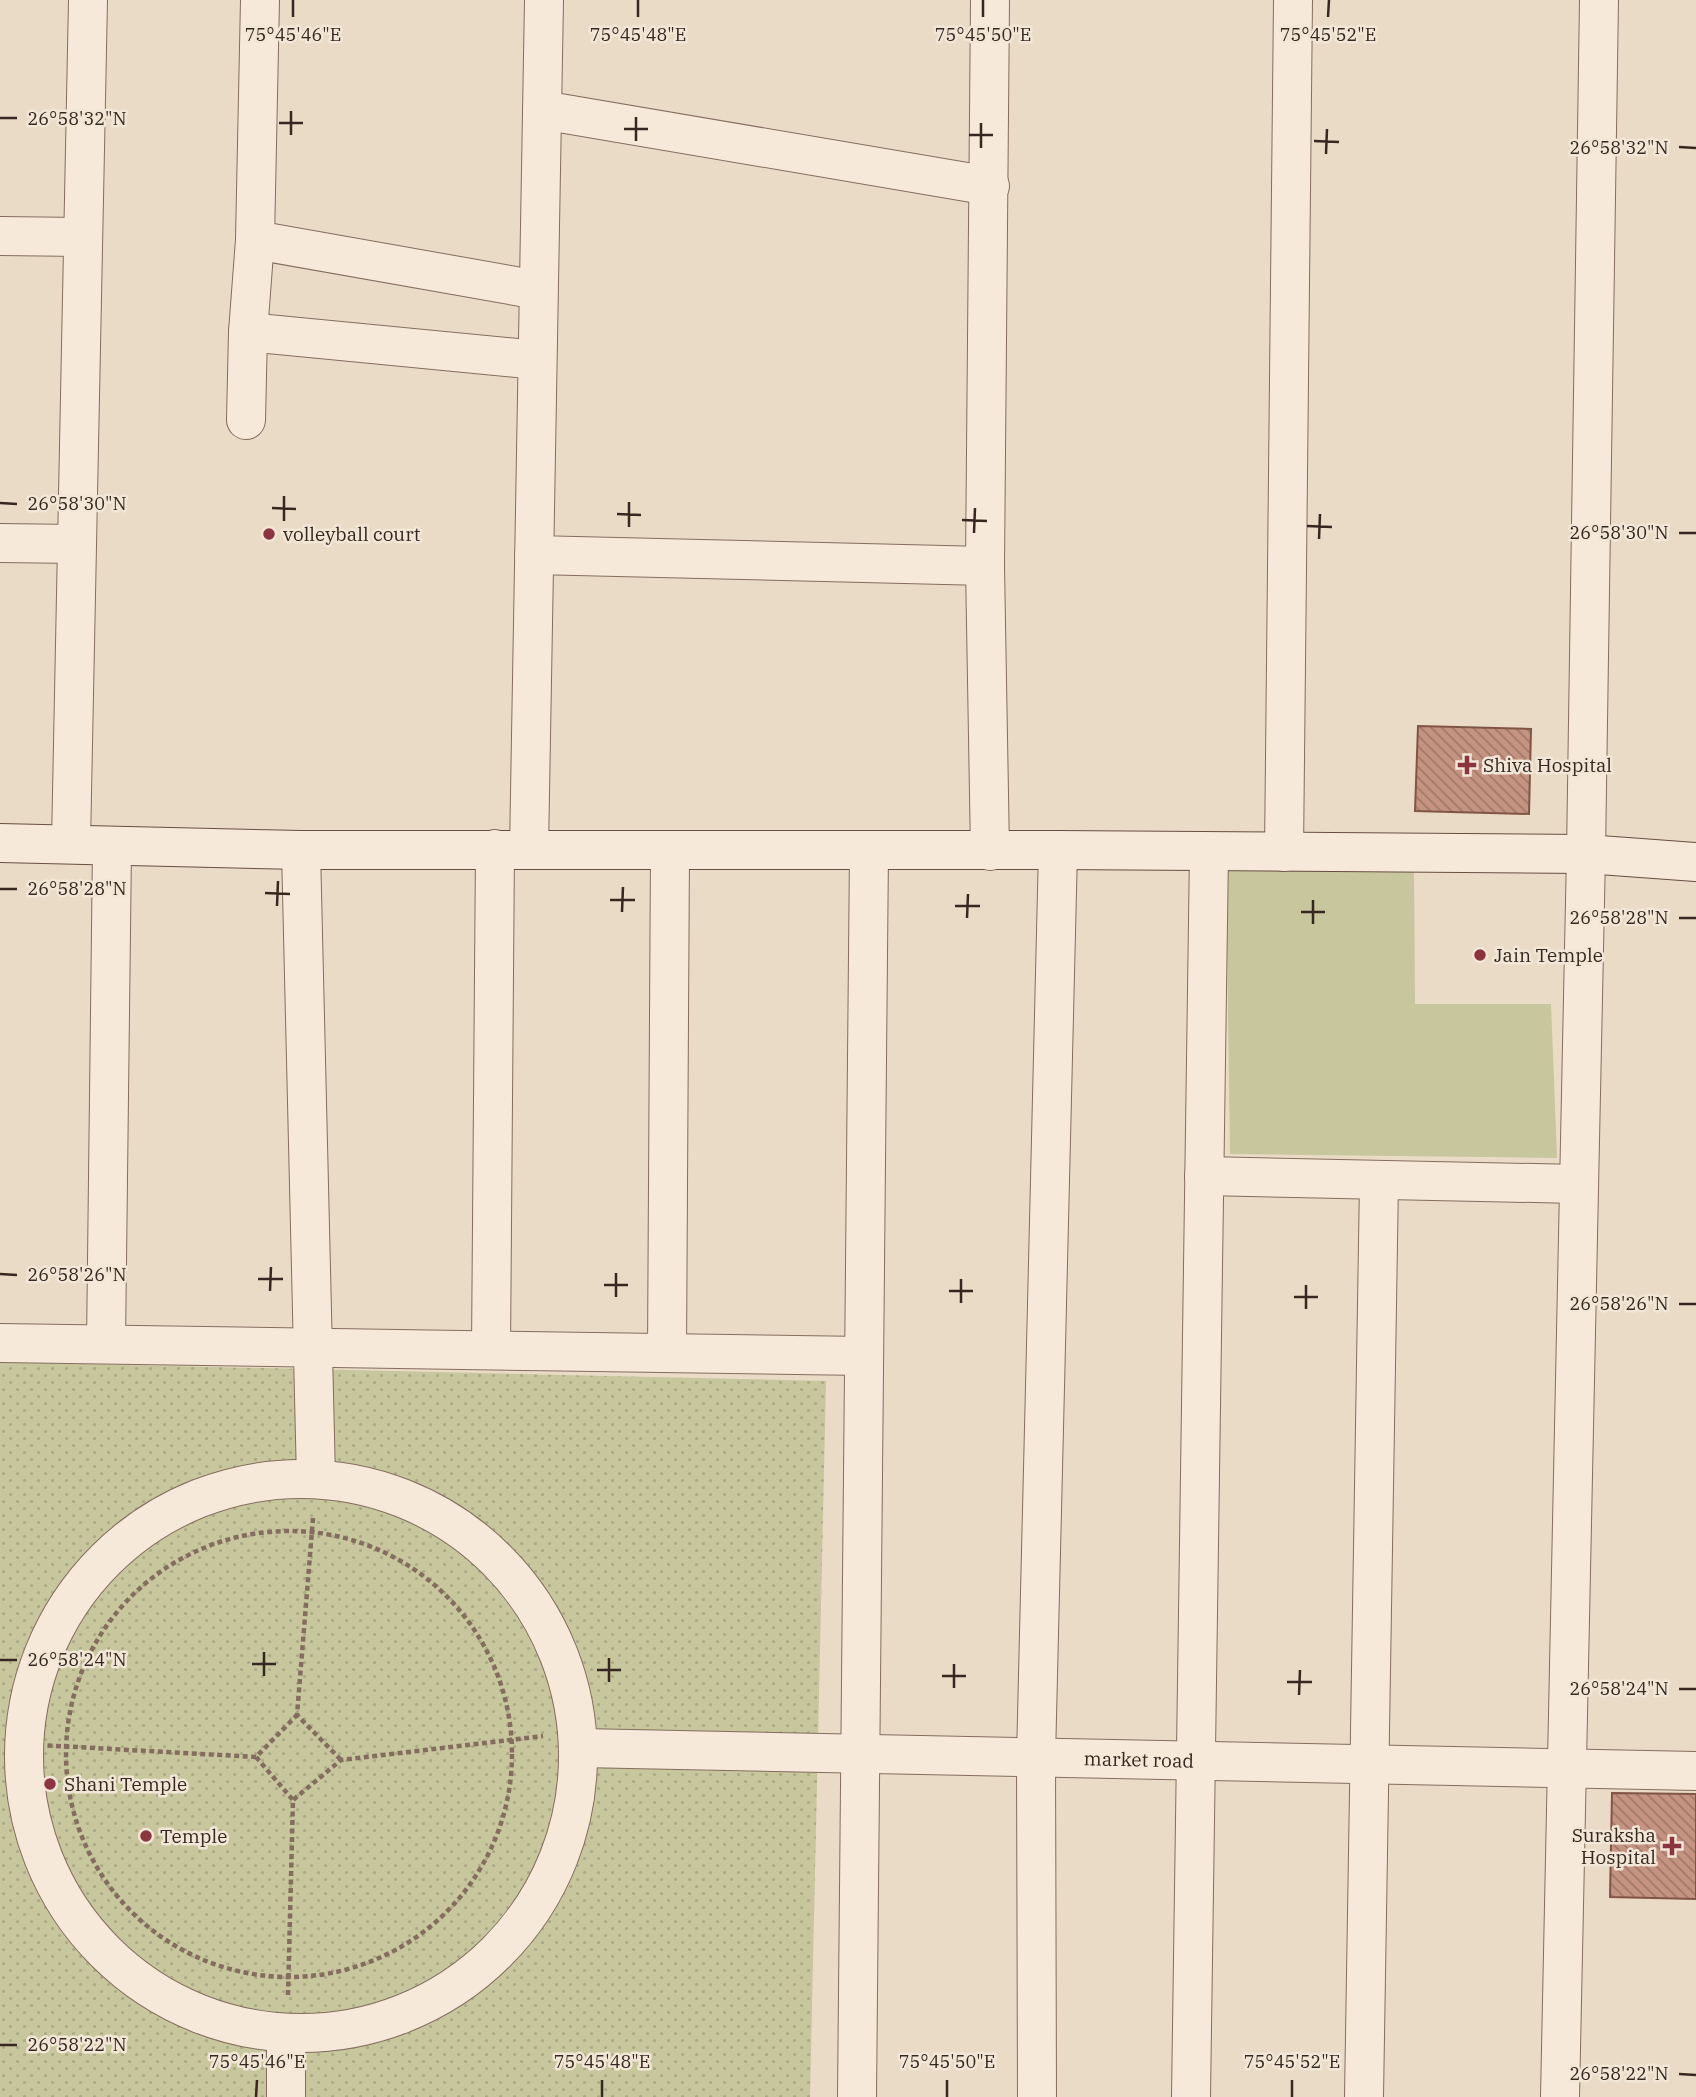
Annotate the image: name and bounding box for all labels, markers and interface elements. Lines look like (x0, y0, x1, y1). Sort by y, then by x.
text: 75°45'46"E (245, 23, 341, 46)
text: 75°45'48"E (590, 23, 686, 46)
text: 75°45'50"E (935, 23, 1031, 46)
text: 75°45'52"E (1280, 23, 1376, 46)
text: 26°58'32"N (28, 107, 127, 130)
text: 26°58'32"N (1570, 136, 1669, 159)
text: 26°58'30"N (28, 492, 127, 515)
text: 26°58'30"N (1570, 521, 1669, 544)
place label: volleyball court (283, 522, 421, 546)
marker: volleyball court (261, 526, 277, 542)
place label: Shiva Hospital (1483, 753, 1612, 777)
marker: Shiva Hospital (1457, 755, 1477, 775)
text: 26°58'28"N (28, 877, 127, 900)
text: 26°58'28"N (1570, 906, 1669, 929)
place label: Jain Temple (1494, 943, 1603, 967)
marker: Jain Temple (1472, 947, 1488, 963)
text: 26°58'26"N (28, 1263, 127, 1286)
text: 26°58'26"N (1570, 1292, 1669, 1315)
text: 26°58'24"N (28, 1648, 127, 1671)
text: 26°58'24"N (1570, 1677, 1669, 1700)
street label: market road (1083, 1746, 1194, 1773)
place label: Shani Temple (64, 1772, 187, 1796)
marker: Shani Temple (42, 1776, 58, 1792)
place label: Suraksha Hospital (1572, 1823, 1656, 1869)
place label: Temple (160, 1824, 227, 1848)
marker: Temple (138, 1828, 154, 1844)
marker: Suraksha Hospital (1662, 1836, 1682, 1856)
text: 26°58'22"N (28, 2033, 127, 2056)
text: 75°45'46"E (209, 2050, 305, 2073)
text: 75°45'48"E (554, 2050, 650, 2073)
text: 75°45'50"E (899, 2050, 995, 2073)
text: 75°45'52"E (1244, 2050, 1340, 2073)
text: 26°58'22"N (1570, 2062, 1669, 2085)

